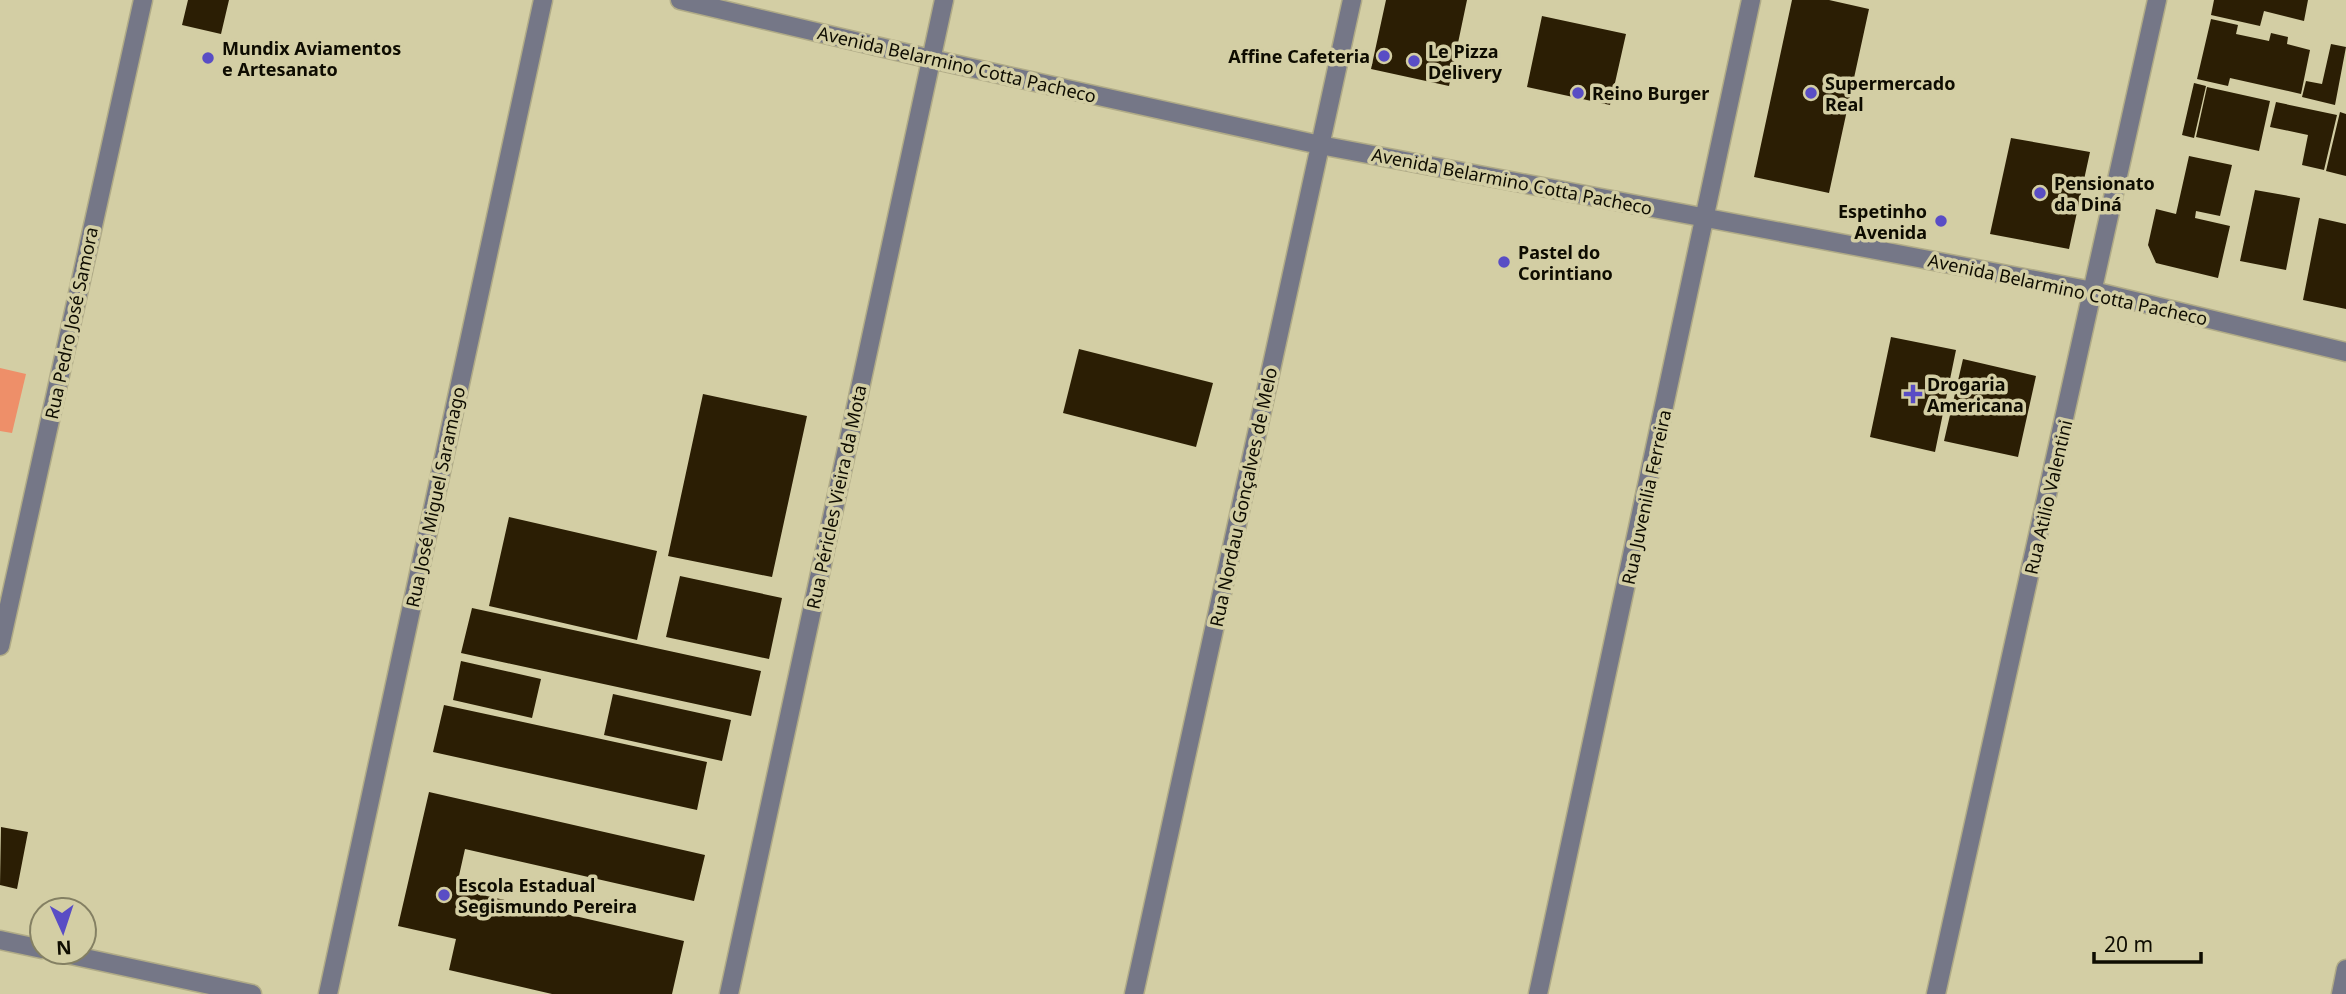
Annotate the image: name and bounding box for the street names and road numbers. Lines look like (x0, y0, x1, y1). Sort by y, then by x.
street label: Avenida Belarmino Cotta Pacheco (815, 20, 1099, 108)
street label: Avenida Belarmino Cotta Pacheco (1370, 142, 1654, 220)
street label: Rua Pedro José Samora (39, 225, 103, 421)
street label: Avenida Belarmino Cotta Pacheco (1926, 248, 2210, 330)
street label: Rua Nordau Gonçalves de Melo (1204, 365, 1282, 629)
street label: Rua Péricles Vieira da Mota (800, 383, 872, 611)
street label: Rua José Miguel Saramago (400, 384, 470, 610)
street label: Rua Juvenilia Ferreira (1616, 407, 1676, 587)
street label: Rua Atilio Valentini (2019, 417, 2077, 577)

